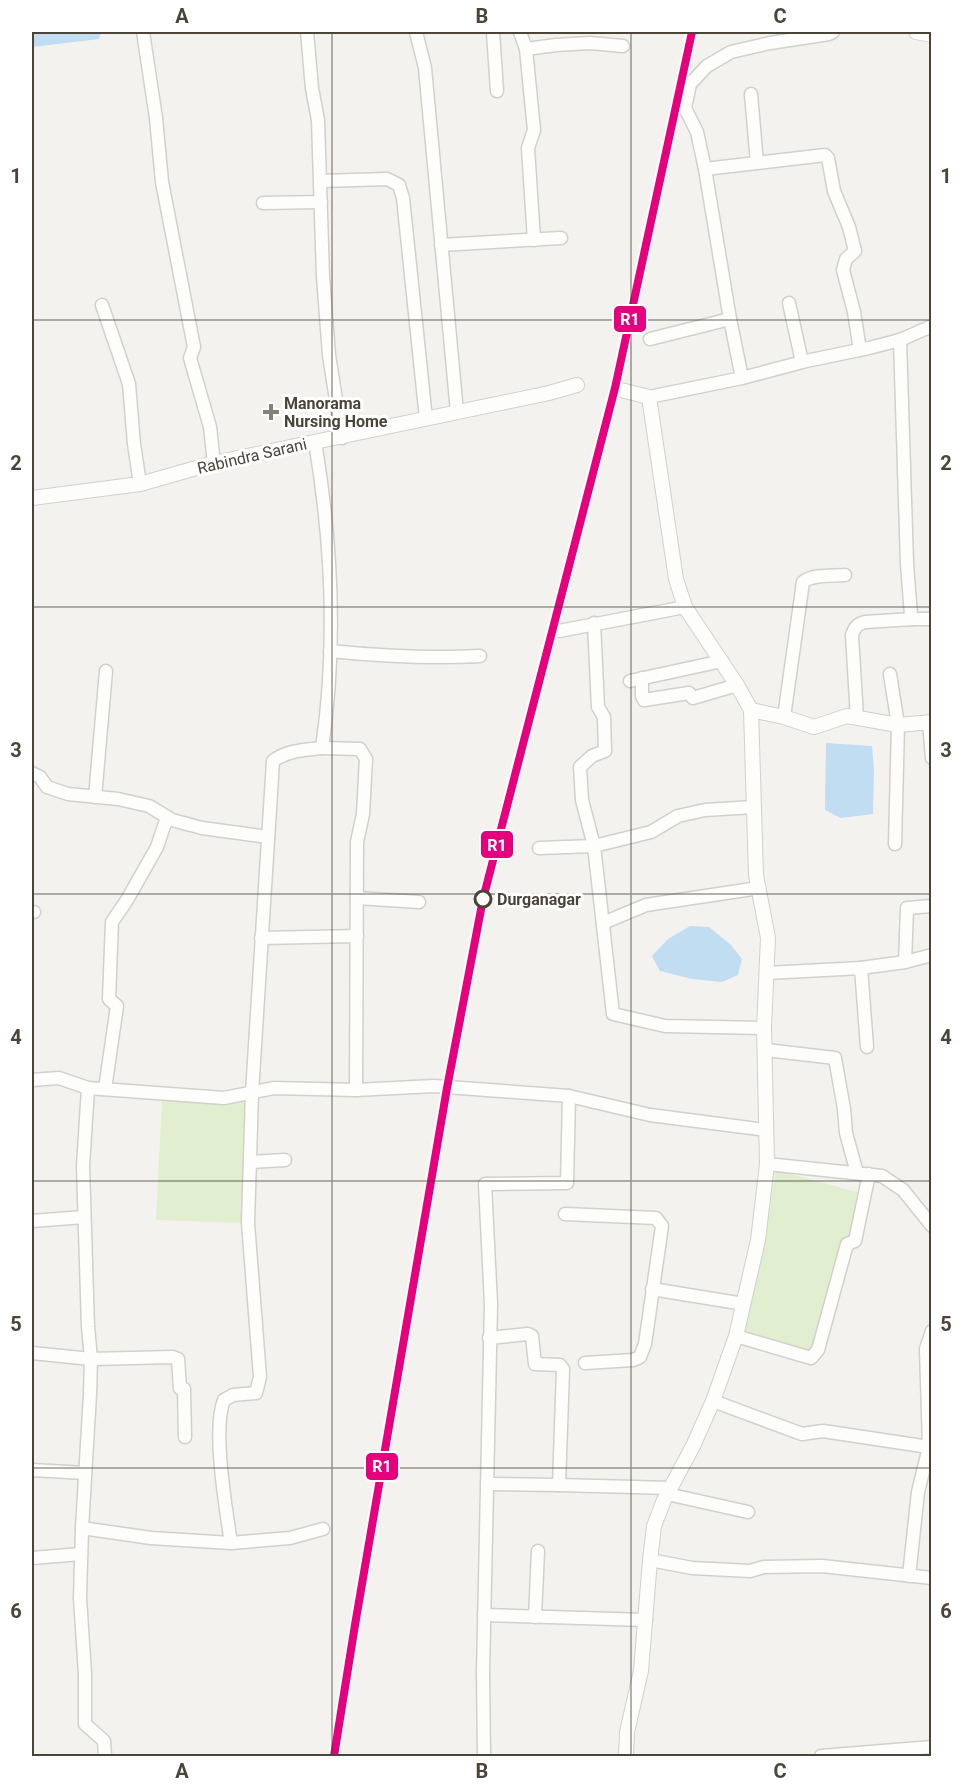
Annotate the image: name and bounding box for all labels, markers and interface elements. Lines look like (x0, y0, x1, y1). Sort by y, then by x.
text: A (175, 4, 189, 28)
text: B (476, 4, 488, 28)
text: C (773, 4, 787, 28)
text: 1 (10, 164, 22, 188)
text: 1 (940, 164, 952, 188)
line badge: R1 (613, 305, 647, 333)
text: R1 (620, 310, 640, 329)
place label: Manorama Nursing Home (284, 394, 388, 431)
marker: Manorama Nursing Home (262, 403, 280, 421)
street label: Rabindra Sarani (195, 434, 309, 478)
text: 2 (10, 451, 22, 475)
text: 2 (940, 451, 952, 475)
text: 3 (10, 738, 22, 762)
text: 3 (940, 738, 952, 762)
line badge: R1 (480, 830, 514, 859)
text: R1 (487, 836, 507, 855)
marker: Durganagar (474, 890, 492, 908)
place label: Durganagar (497, 890, 581, 909)
text: 4 (10, 1025, 22, 1049)
text: 4 (940, 1025, 952, 1049)
text: 5 (10, 1312, 22, 1336)
text: 5 (940, 1312, 952, 1336)
line badge: R1 (365, 1452, 399, 1481)
text: R1 (372, 1457, 392, 1476)
text: 6 (10, 1599, 22, 1623)
text: 6 (940, 1599, 952, 1623)
text: A (175, 1759, 189, 1783)
text: B (476, 1759, 488, 1783)
text: C (773, 1759, 787, 1783)

